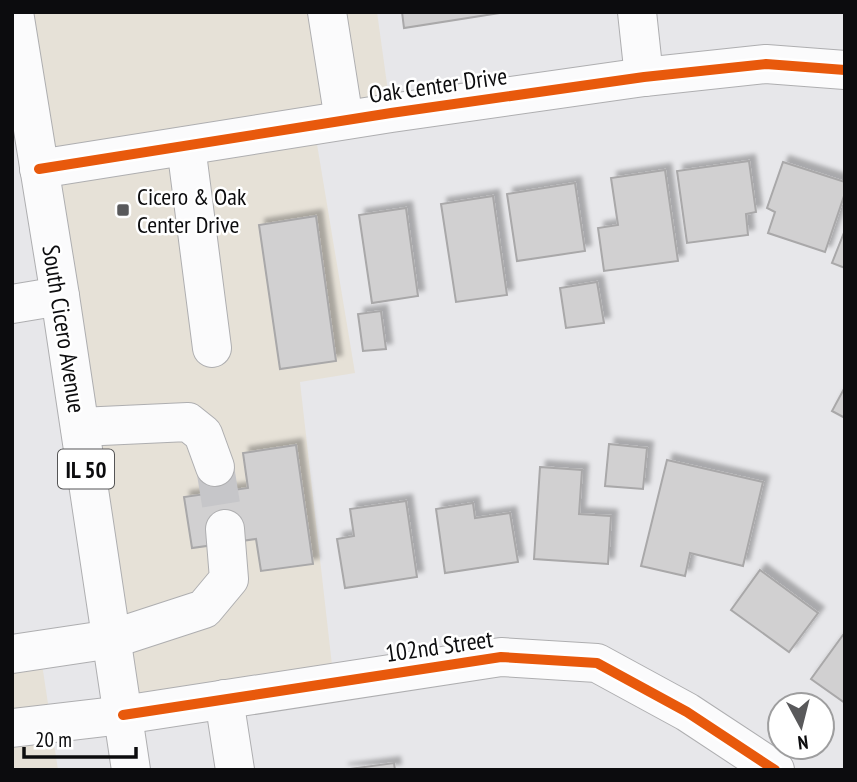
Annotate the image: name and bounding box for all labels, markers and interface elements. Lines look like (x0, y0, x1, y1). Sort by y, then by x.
street label: Oak Center Drive (367, 60, 509, 110)
place label: Cicero & Oak Center Drive (137, 181, 247, 240)
marker: Cicero & Oak Center Drive (115, 202, 131, 218)
street label: South Cicero Avenue (35, 243, 93, 415)
road number: IL 50 (58, 449, 114, 489)
street label: 102nd Street (383, 623, 495, 669)
north arrow (766, 691, 836, 761)
scale bar (24, 716, 136, 760)
text: 20 m (35, 726, 72, 753)
text: N (797, 730, 810, 755)

